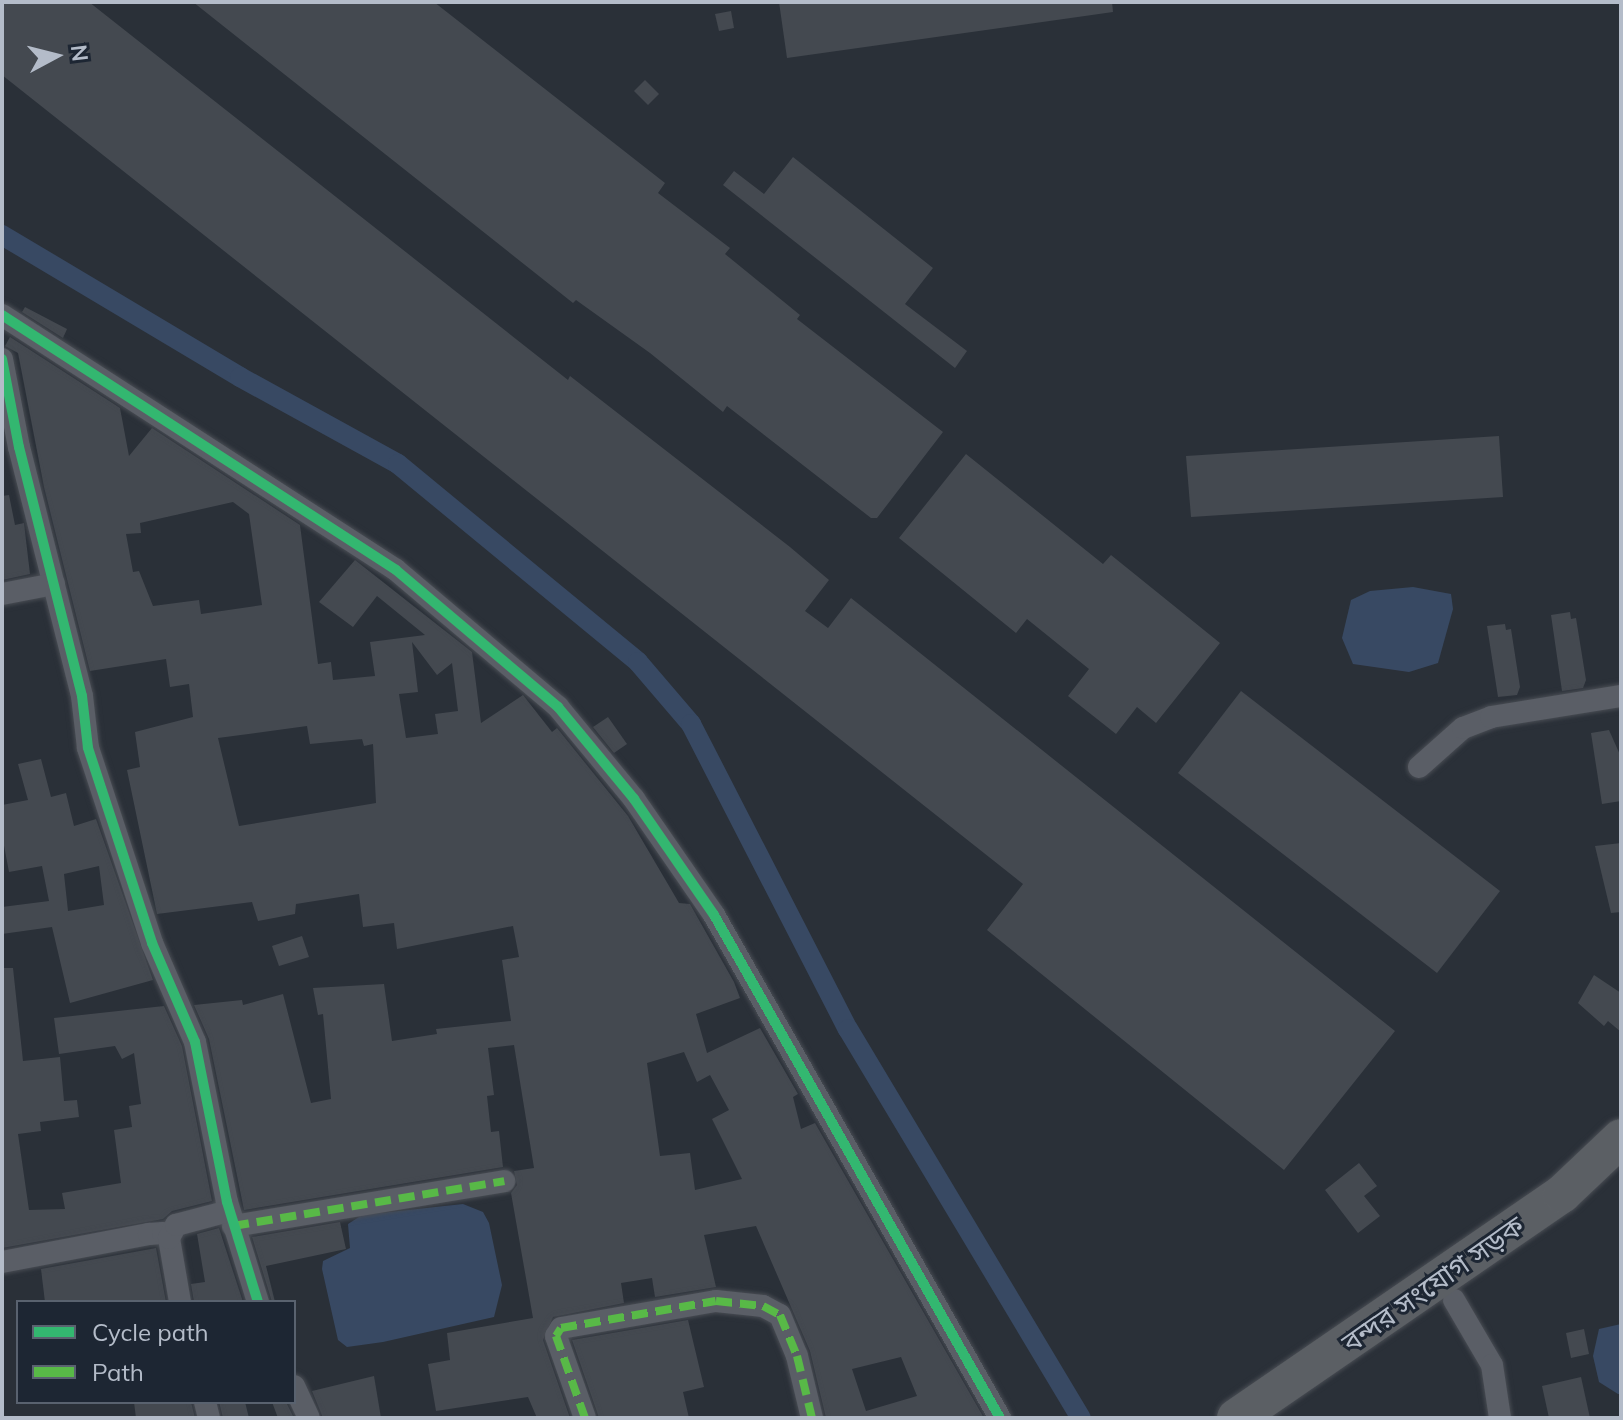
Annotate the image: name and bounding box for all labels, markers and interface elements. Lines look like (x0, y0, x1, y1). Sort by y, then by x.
north arrow (16, 16, 96, 96)
text: N (65, 43, 95, 63)
street label: বন্দর সংযোগ সড়ক (1335, 1209, 1531, 1359)
legend (16, 1300, 296, 1404)
text: Cycle path (92, 1317, 209, 1347)
text: Path (92, 1357, 144, 1387)

